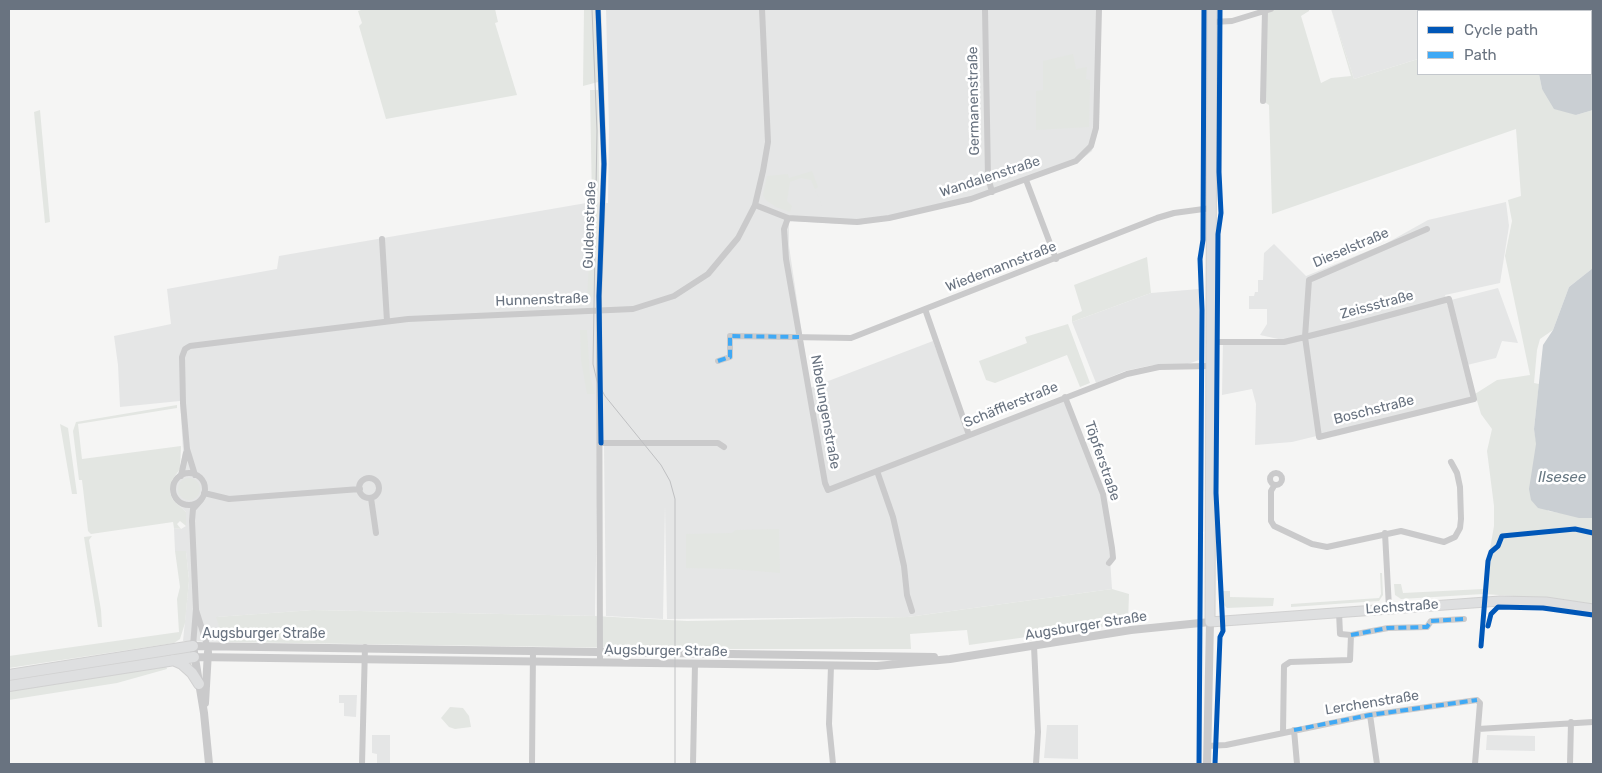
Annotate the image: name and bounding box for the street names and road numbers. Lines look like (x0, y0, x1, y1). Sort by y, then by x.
street label: Germanenstraße (965, 46, 983, 156)
street label: Wandalenstraße (938, 153, 1042, 201)
street label: Guldenstraße (580, 181, 600, 269)
street label: Dieselstraße (1310, 224, 1392, 272)
street label: Wiedemannstraße (943, 238, 1059, 296)
street label: Zeissstraße (1338, 287, 1416, 323)
street label: Hunnenstraße (495, 290, 589, 310)
street label: Nibelungenstraße (807, 353, 843, 471)
street label: Schäfflerstraße (961, 378, 1061, 432)
street label: Boschstraße (1332, 392, 1416, 428)
street label: Töpferstraße (1081, 419, 1123, 503)
street label: Lechstraße (1365, 596, 1439, 618)
street label: Augsburger Straße (1024, 608, 1148, 644)
street label: Augsburger Straße (202, 626, 326, 642)
street label: Augsburger Straße (604, 642, 728, 660)
street label: Lerchenstraße (1324, 687, 1420, 719)

